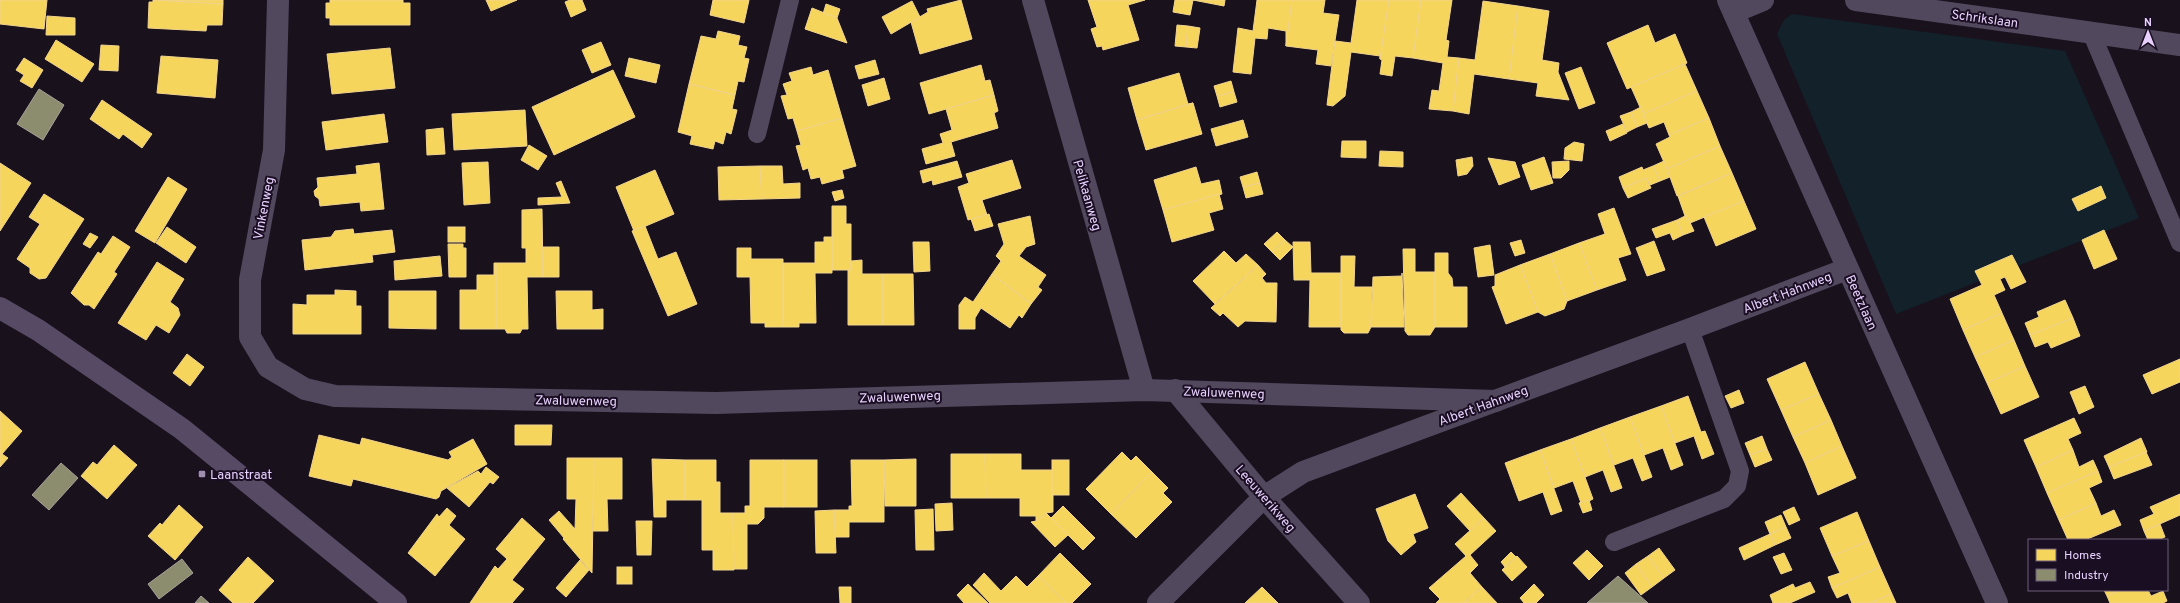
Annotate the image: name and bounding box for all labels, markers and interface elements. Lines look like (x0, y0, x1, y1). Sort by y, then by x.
street label: Schrikslaan (1950, 7, 2019, 33)
north arrow (2128, 12, 2168, 52)
text: N (2144, 16, 2152, 30)
street label: Pelikaanweg (1068, 158, 1104, 233)
street label: Vinkenweg (251, 176, 279, 241)
street label: Albert Hahnweg (1741, 270, 1834, 318)
street label: Beetzlaan (1841, 273, 1879, 333)
street label: Albert Hahnweg (1437, 383, 1531, 430)
street label: Zwaluwenweg (1183, 385, 1265, 403)
street label: Zwaluwenweg (859, 389, 941, 407)
street label: Zwaluwenweg (535, 393, 617, 411)
street label: Leeuwerikweg (1231, 462, 1298, 536)
place label: Laanstraat (210, 468, 272, 484)
marker: Laanstraat (197, 469, 207, 479)
legend (2028, 539, 2168, 591)
text: Homes (2064, 548, 2101, 564)
text: Industry (2064, 568, 2109, 584)

